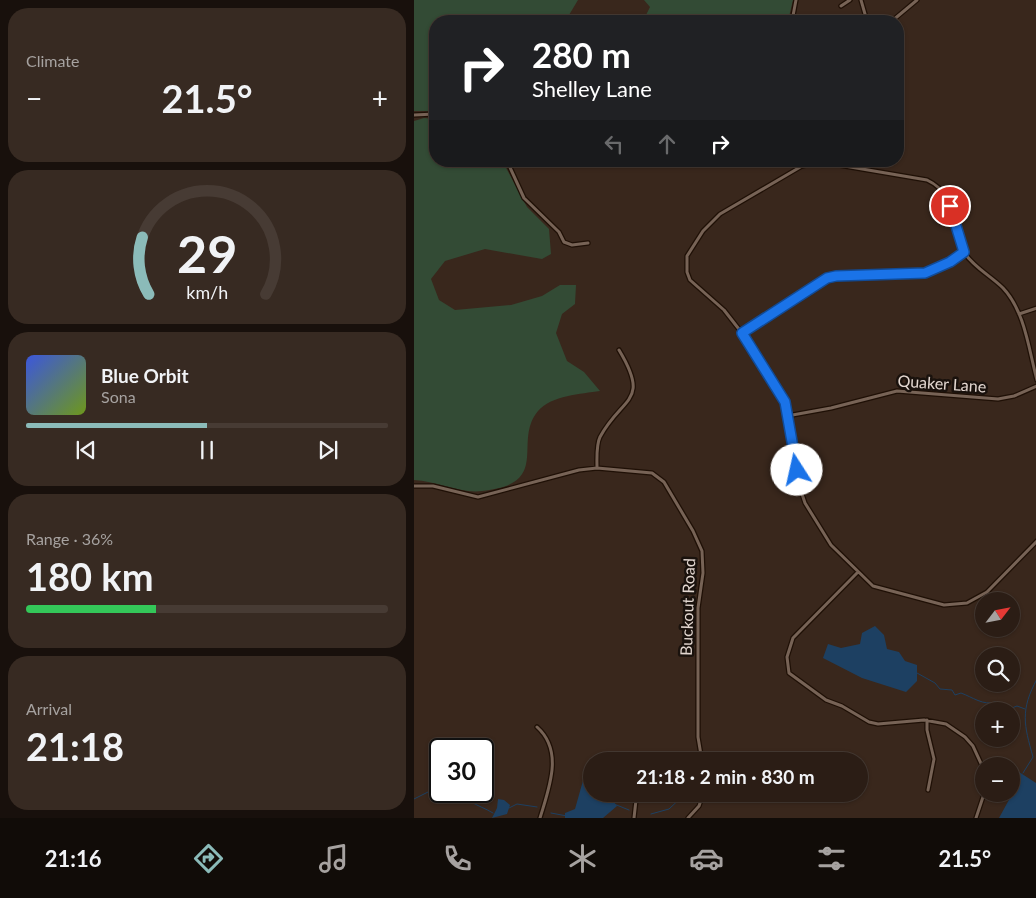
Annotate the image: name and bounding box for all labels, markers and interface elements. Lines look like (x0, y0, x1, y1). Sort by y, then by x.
text: 280 m (532, 33, 631, 75)
icon: right (449, 35, 514, 100)
text: Climate (26, 51, 79, 70)
text: 21.5° (162, 75, 252, 121)
text: Shelley Lane (532, 75, 652, 102)
text: − (26, 81, 42, 115)
text: + (372, 81, 388, 115)
icon: left (600, 130, 628, 158)
icon: ahead (653, 130, 681, 158)
icon: right (706, 130, 734, 158)
pin (929, 185, 971, 227)
icon: arrive (936, 192, 964, 220)
text: 29 (177, 222, 237, 284)
text: km/h (186, 281, 228, 303)
text: Blue Orbit (101, 364, 189, 387)
street label: Quaker Lane (897, 370, 987, 396)
text: Sona (101, 387, 136, 406)
icon: previous (72, 436, 100, 464)
icon: pause (193, 436, 221, 464)
icon: next (314, 436, 342, 464)
position arrow (770, 443, 822, 495)
text: Range · 36% (26, 529, 113, 548)
text: 180 km (26, 553, 154, 599)
street label: Buckout Road (676, 558, 698, 656)
north arrow (975, 592, 1020, 638)
map controls (975, 592, 1020, 802)
button: search (975, 647, 1020, 692)
text: Arrival (26, 699, 72, 718)
button: + (975, 702, 1020, 747)
text: 21:18 (26, 723, 124, 769)
speed limit sign: 30 (429, 738, 494, 803)
button: − (975, 757, 1020, 802)
text: 21:18 · 2 min · 830 m (636, 765, 815, 788)
icon: directions (191, 841, 226, 876)
icon: music (316, 841, 351, 876)
icon: phone (440, 841, 475, 876)
icon: climate (565, 841, 600, 876)
icon: car (689, 841, 724, 876)
icon: filters (814, 841, 849, 876)
text: 21:16 (45, 845, 102, 872)
text: 21.5° (939, 845, 991, 872)

